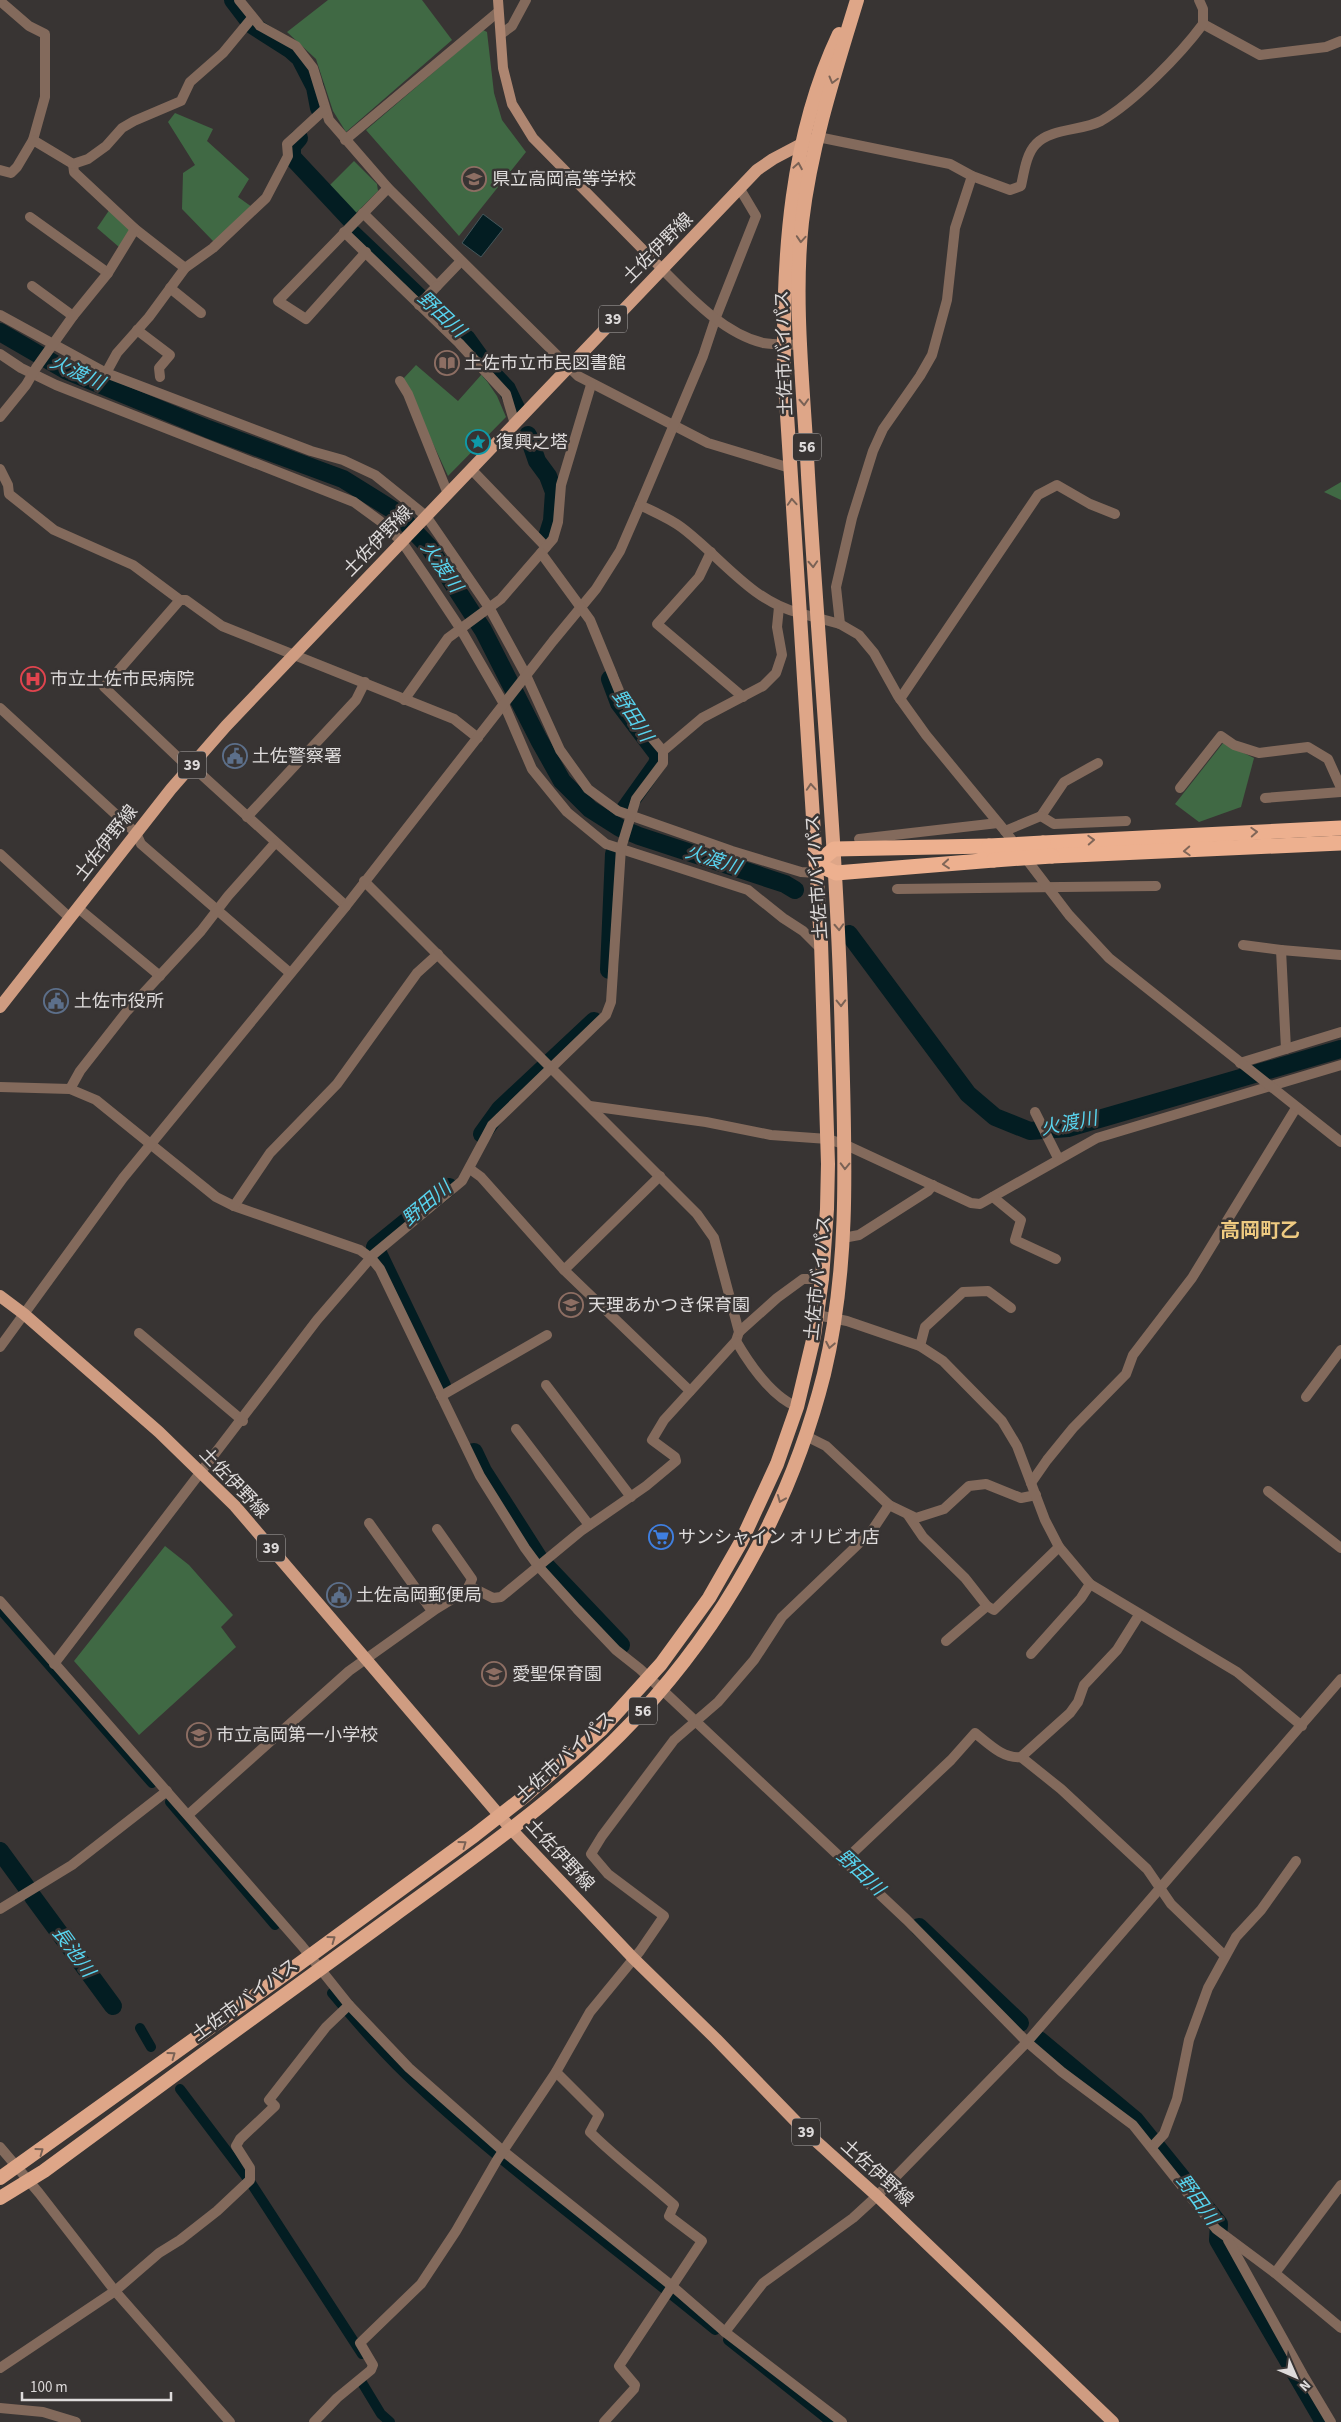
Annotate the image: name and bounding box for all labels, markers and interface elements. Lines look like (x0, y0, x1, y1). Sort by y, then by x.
one-way arrow (829, 76, 839, 84)
one-way arrow (793, 162, 803, 170)
school or university icon: 県立高岡高等学校 (461, 166, 487, 192)
place label: 県立高岡高等学校 (492, 167, 636, 192)
street label: 土佐伊野線 (617, 207, 699, 289)
one-way arrow (796, 235, 807, 243)
water label: 野田川 (411, 286, 473, 346)
street label: 土佐市バイパス (769, 290, 799, 416)
road number: 39 (599, 306, 627, 332)
water label: 火渡川 (45, 349, 110, 398)
library icon: 土佐市立市民図書館 (434, 350, 460, 376)
place label: 土佐市立市民図書館 (464, 351, 626, 376)
one-way arrow (799, 398, 810, 406)
place icon: 復興之塔 (465, 429, 491, 455)
place label: 復興之塔 (496, 430, 568, 455)
road number: 56 (793, 434, 821, 461)
one-way arrow (787, 498, 798, 506)
street label: 土佐伊野線 (338, 500, 418, 582)
water label: 火渡川 (414, 536, 470, 600)
one-way arrow (808, 560, 819, 568)
hospital icon: 市立土佐市民病院 (20, 666, 46, 692)
place label: 市立土佐市民病院 (50, 667, 194, 692)
water label: 野田川 (605, 685, 660, 749)
public building icon: 土佐警察署 (222, 743, 248, 769)
place label: 土佐警察署 (252, 744, 342, 769)
road number: 39 (178, 752, 206, 778)
one-way arrow (806, 782, 817, 790)
street label: 土佐伊野線 (68, 800, 144, 886)
street label: 土佐市バイパス (800, 813, 834, 941)
one-way arrow (1250, 827, 1258, 838)
one-way arrow (1088, 835, 1096, 846)
water label: 火渡川 (682, 838, 746, 882)
one-way arrow (1183, 845, 1191, 856)
one-way arrow (942, 858, 950, 869)
one-way arrow (833, 923, 844, 931)
public building icon: 土佐市役所 (43, 988, 69, 1014)
place label: 土佐市役所 (74, 989, 164, 1014)
one-way arrow (836, 999, 847, 1007)
water label: 火渡川 (1038, 1105, 1102, 1143)
one-way arrow (840, 1162, 850, 1170)
water label: 野田川 (396, 1174, 459, 1233)
street label: 土佐市バイパス (799, 1214, 837, 1342)
district label: 高岡町乙 (1220, 1217, 1300, 1245)
school or university icon: 天理あかつき保育園 (558, 1292, 584, 1318)
place label: 天理あかつき保育園 (588, 1293, 750, 1318)
one-way arrow (825, 1340, 836, 1349)
street label: 土佐伊野線 (194, 1442, 274, 1524)
one-way arrow (777, 1494, 788, 1503)
supermarket icon: サンシャイン オリビオ店 (648, 1524, 674, 1550)
place label: サンシャイン オリビオ店 (678, 1525, 880, 1550)
road number: 39 (257, 1535, 285, 1562)
public building icon: 土佐高岡郵便局 (326, 1582, 352, 1608)
place label: 土佐高岡郵便局 (356, 1583, 482, 1608)
school or university icon: 愛聖保育園 (481, 1661, 507, 1687)
place label: 愛聖保育園 (512, 1662, 602, 1687)
road number: 56 (629, 1698, 657, 1724)
street label: 土佐市バイパス (510, 1706, 620, 1808)
school or university icon: 市立高岡第一小学校 (186, 1722, 212, 1748)
place label: 市立高岡第一小学校 (216, 1723, 378, 1748)
street label: 土佐伊野線 (520, 1814, 600, 1896)
one-way arrow (457, 1841, 466, 1849)
water label: 野田川 (830, 1844, 892, 1904)
water label: 長池川 (45, 1921, 102, 1985)
one-way arrow (326, 1937, 335, 1945)
street label: 土佐市バイパス (187, 1953, 303, 2047)
one-way arrow (166, 2052, 176, 2061)
road number: 39 (792, 2118, 820, 2146)
street label: 土佐伊野線 (835, 2134, 919, 2212)
one-way arrow (34, 2148, 44, 2157)
water label: 野田川 (1169, 2169, 1226, 2233)
north arrow (1271, 2352, 1321, 2402)
scale bar (22, 2370, 171, 2402)
text: N (1294, 2375, 1315, 2396)
text: 100 m (30, 2377, 68, 2398)

